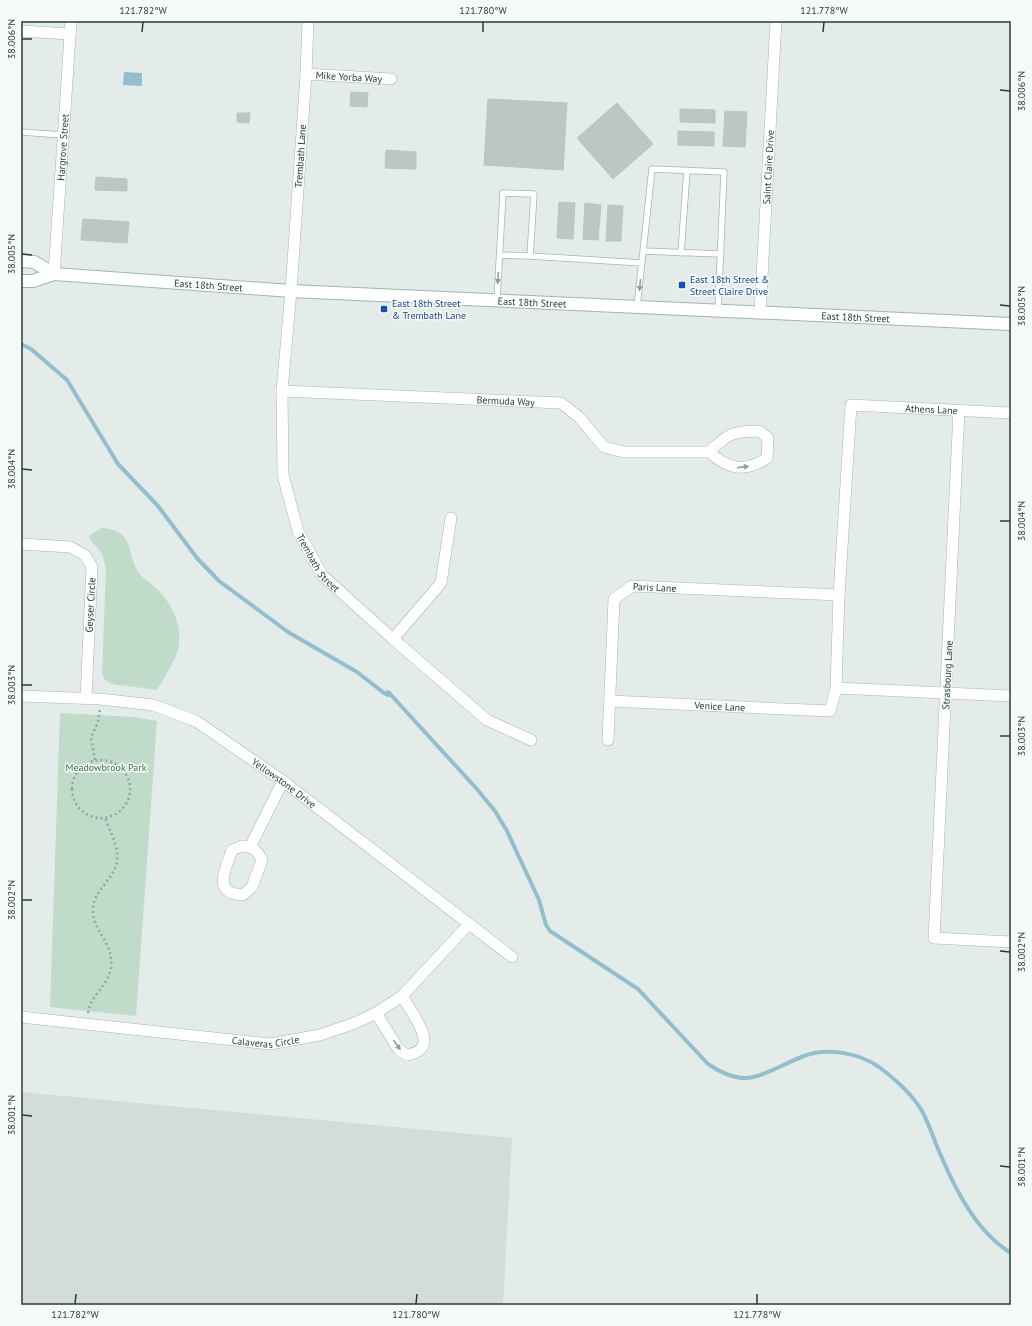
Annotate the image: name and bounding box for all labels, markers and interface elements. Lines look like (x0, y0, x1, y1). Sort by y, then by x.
text: 121.782°W (119, 4, 167, 17)
text: 121.780°W (459, 4, 507, 17)
text: 121.778°W (800, 4, 848, 17)
text: 38.006°N (5, 19, 18, 59)
street label: Mike Yorba Way (315, 69, 383, 85)
text: 38.006°N (1015, 71, 1028, 111)
street label: Hargrove Street (54, 113, 72, 181)
street label: Trembath Lane (292, 124, 309, 188)
street label: Saint Claire Drive (760, 130, 777, 205)
text: 38.005°N (5, 234, 18, 274)
one-way arrow (495, 272, 502, 284)
place label: East 18th Street & Street Claire Drive (690, 273, 769, 298)
street label: East 18th Street (174, 277, 244, 295)
one-way arrow (636, 279, 643, 291)
marker: East 18th Street & Street Claire Drive (677, 280, 687, 290)
text: 38.005°N (1015, 286, 1028, 326)
street label: East 18th Street (497, 294, 567, 311)
place label: East 18th Street & Trembath Lane (392, 297, 466, 322)
marker: East 18th Street & Trembath Lane (379, 304, 389, 314)
street label: East 18th Street (821, 309, 891, 325)
street label: Bermuda Way (476, 393, 535, 409)
street label: Athens Lane (905, 402, 958, 417)
text: 38.004°N (5, 449, 18, 489)
one-way arrow (737, 464, 749, 470)
text: 38.004°N (1015, 501, 1028, 541)
street label: Trembath Street (294, 531, 343, 596)
street label: Geyser Circle (83, 577, 98, 633)
street label: Paris Lane (632, 580, 677, 595)
street label: Strasbourg Lane (939, 640, 956, 710)
text: 38.003°N (5, 665, 18, 705)
street label: Venice Lane (693, 699, 746, 714)
text: 38.003°N (1015, 716, 1028, 756)
street label: Yellowstone Drive (249, 755, 319, 811)
park label: Meadowbrook Park (66, 761, 147, 774)
text: 38.002°N (5, 880, 18, 920)
text: 38.002°N (1015, 932, 1028, 972)
street label: Calaveras Circle (231, 1033, 300, 1051)
one-way arrow (393, 1040, 401, 1051)
text: 38.001°N (5, 1095, 18, 1135)
text: 38.001°N (1015, 1147, 1028, 1187)
text: 121.782°W (51, 1308, 99, 1321)
text: 121.780°W (392, 1308, 440, 1321)
text: 121.778°W (733, 1308, 781, 1321)

